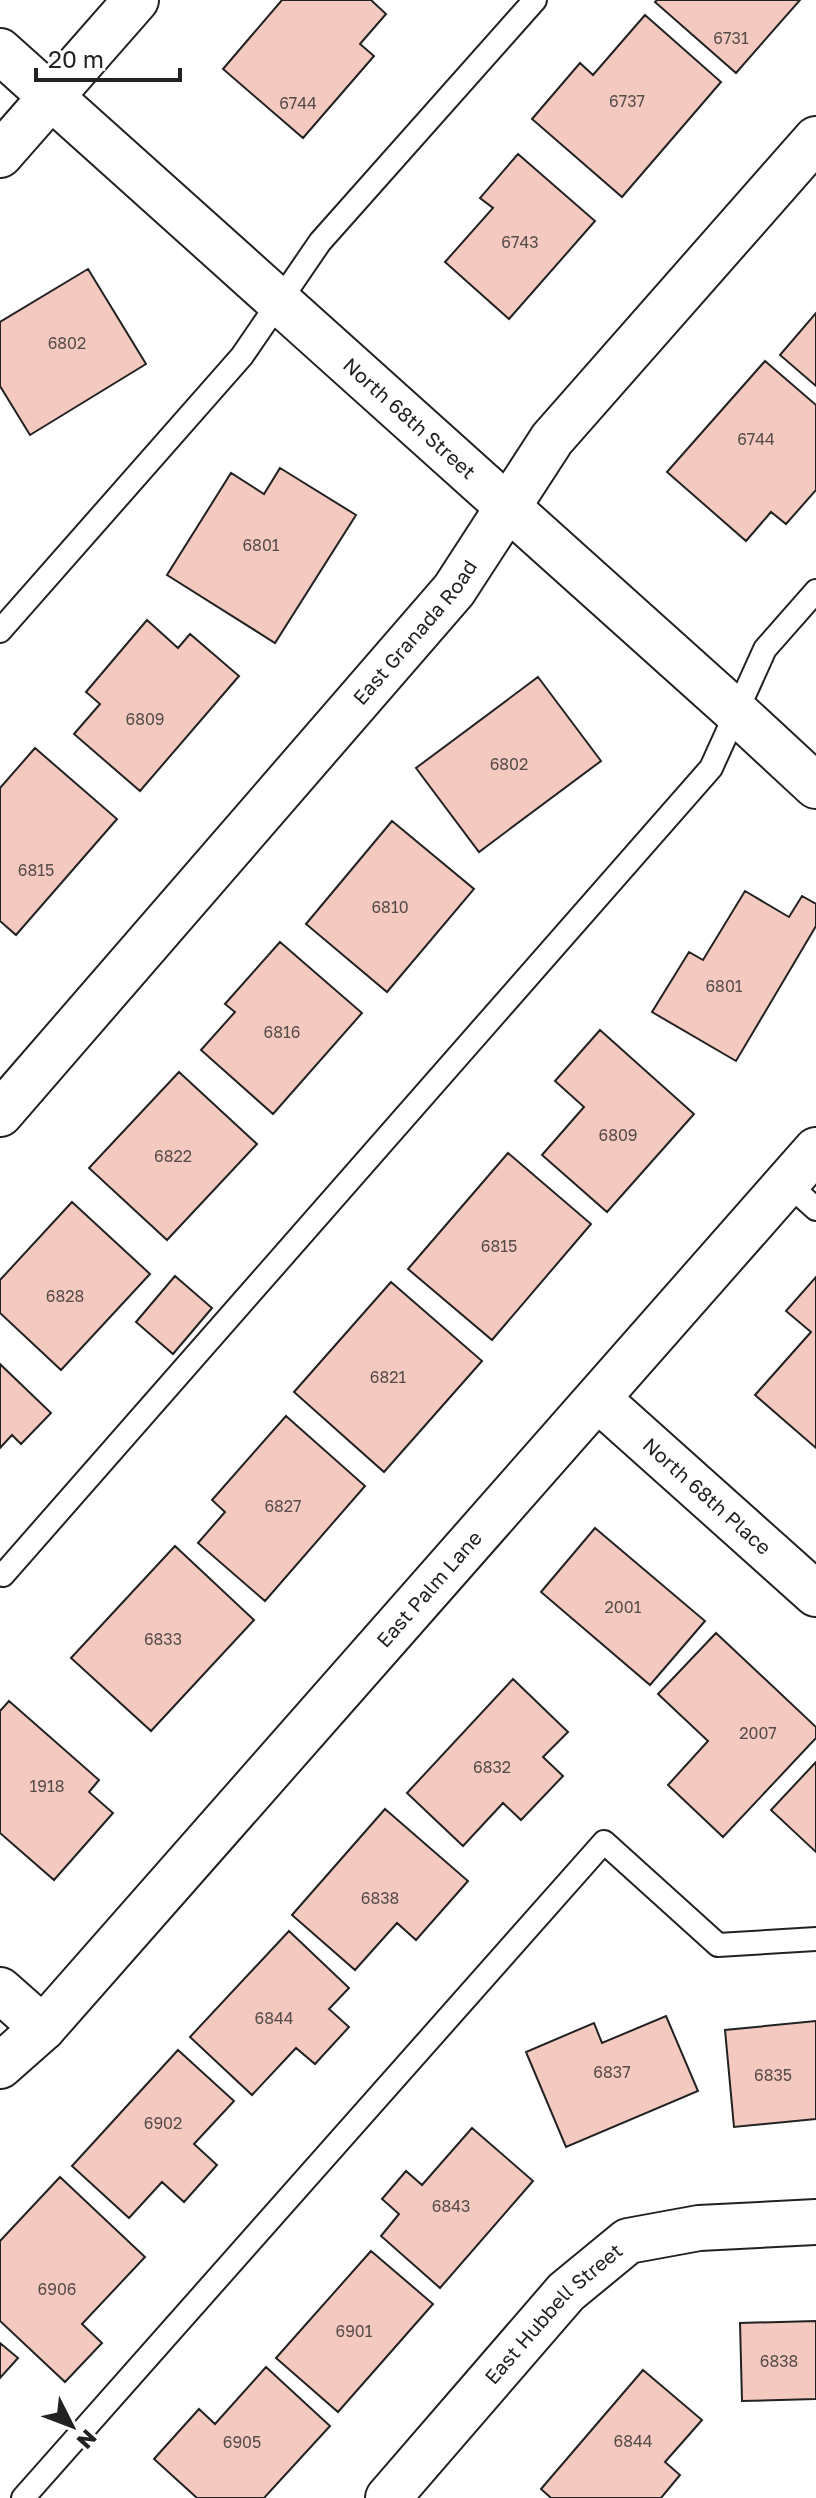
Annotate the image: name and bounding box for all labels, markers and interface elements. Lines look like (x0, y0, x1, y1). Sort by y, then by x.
house number: 6731 (713, 28, 749, 48)
scale bar (36, 32, 180, 82)
text: 20 m (48, 44, 104, 73)
house number: 6737 (609, 91, 645, 111)
house number: 6744 (279, 93, 317, 113)
house number: 6743 (501, 232, 539, 252)
house number: 6802 (48, 333, 86, 353)
street label: North 68th Street (339, 352, 481, 483)
house number: 6744 (737, 429, 775, 449)
house number: 6801 (242, 535, 280, 555)
street label: East Granada Road (347, 555, 481, 709)
house number: 6809 (125, 709, 165, 729)
house number: 6802 (490, 754, 528, 774)
house number: 6815 (18, 860, 54, 880)
house number: 6810 (371, 897, 409, 917)
house number: 6801 (705, 976, 743, 996)
house number: 6816 (264, 1022, 300, 1042)
house number: 6809 (598, 1125, 638, 1145)
house number: 6822 (154, 1146, 192, 1166)
house number: 6815 (481, 1236, 517, 1256)
house number: 6828 (46, 1286, 84, 1306)
house number: 6821 (370, 1367, 406, 1387)
street label: North 68th Place (638, 1432, 776, 1559)
house number: 6827 (264, 1496, 302, 1516)
street label: East Palm Lane (371, 1525, 486, 1652)
house number: 2001 (605, 1597, 642, 1617)
house number: 6833 (144, 1629, 182, 1649)
house number: 2007 (739, 1723, 777, 1743)
house number: 6832 (473, 1757, 511, 1777)
house number: 1918 (30, 1776, 64, 1796)
house number: 6838 (361, 1888, 399, 1908)
house number: 6844 (255, 2008, 293, 2028)
house number: 6837 (593, 2062, 631, 2082)
house number: 6835 (754, 2065, 792, 2085)
house number: 6902 (144, 2113, 182, 2133)
house number: 6843 (432, 2196, 470, 2216)
street label: East Hubbell Street (479, 2238, 627, 2388)
house number: 6906 (38, 2279, 76, 2299)
house number: 6901 (335, 2321, 373, 2341)
house number: 6838 (760, 2351, 798, 2371)
north arrow (32, 2386, 112, 2466)
text: N (72, 2424, 103, 2455)
house number: 6844 (614, 2431, 652, 2451)
house number: 6905 (223, 2432, 261, 2452)

